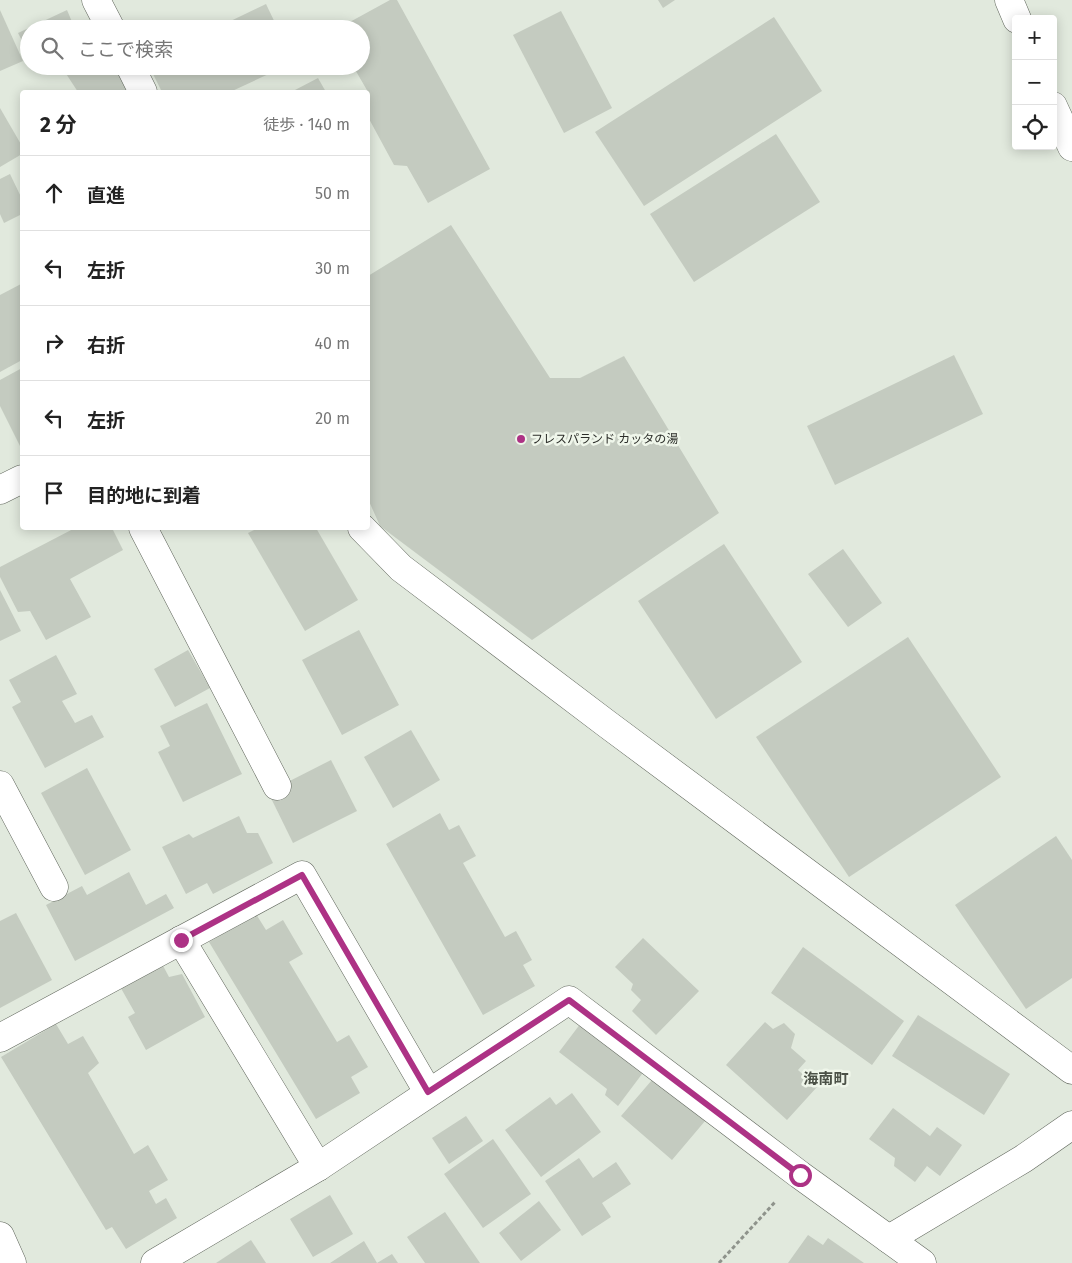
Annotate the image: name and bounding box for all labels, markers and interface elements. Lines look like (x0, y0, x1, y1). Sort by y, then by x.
map controls (1012, 15, 1057, 150)
button: + (1012, 15, 1057, 60)
search box (20, 20, 370, 75)
icon: search (38, 34, 66, 62)
text: ここで検索 (78, 38, 173, 61)
button: − (1012, 60, 1057, 105)
button: locate (1012, 105, 1057, 150)
text: 2 分 (40, 112, 77, 138)
text: 徒歩 · 140 m (263, 115, 350, 134)
icon: ahead (40, 179, 68, 207)
text: 直進 (87, 184, 125, 207)
text: 50 m (315, 184, 350, 203)
icon: left (40, 254, 68, 282)
text: 左折 (87, 259, 125, 282)
text: 30 m (315, 259, 350, 278)
icon: right (40, 329, 68, 357)
text: 右折 (87, 334, 125, 357)
text: 40 m (315, 334, 350, 353)
icon: left (40, 404, 68, 432)
text: 左折 (87, 409, 125, 432)
text: 20 m (315, 409, 350, 428)
place label: フレスパランド カッタの湯 (531, 432, 678, 446)
marker: フレスパランド カッタの湯 (515, 433, 527, 445)
icon: arrive (40, 479, 68, 507)
text: 目的地に到着 (87, 484, 201, 507)
route end (170, 929, 193, 952)
district label: 海南町 (803, 1070, 849, 1088)
route start (789, 1164, 812, 1187)

